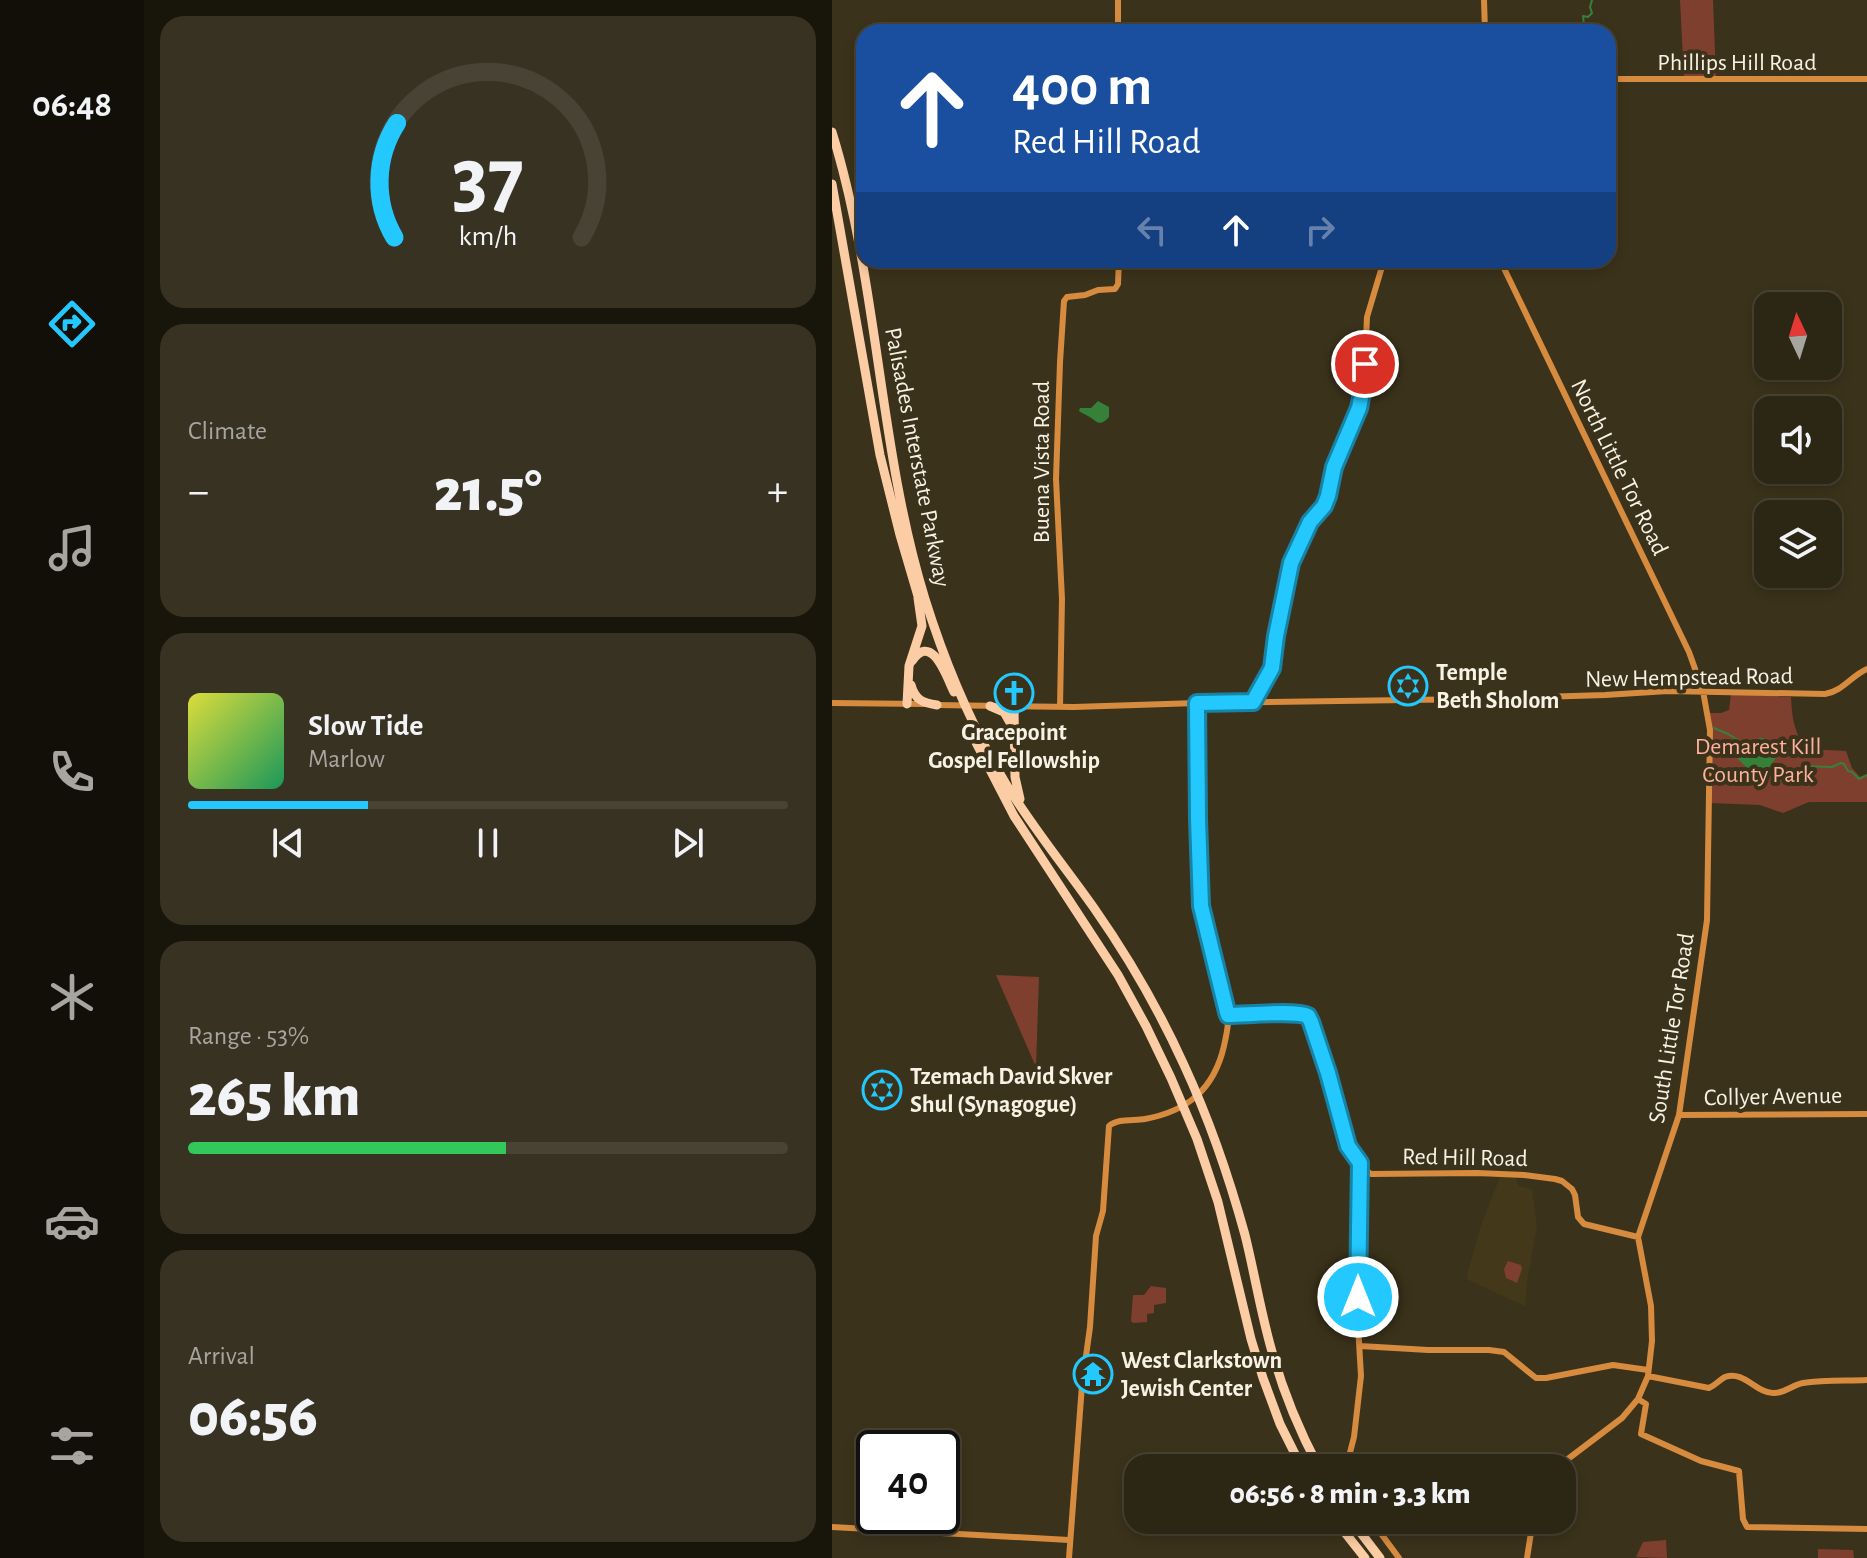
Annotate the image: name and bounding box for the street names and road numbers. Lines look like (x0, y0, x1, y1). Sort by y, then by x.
street label: Phillips Hill Road (1657, 51, 1817, 75)
street label: Palisades Interstate Parkway (880, 325, 954, 589)
street label: North Little Tor Road (1566, 376, 1672, 559)
street label: Buena Vista Road (1030, 381, 1054, 543)
street label: New Hempstead Road (1585, 664, 1793, 692)
street label: South Little Tor Road (1645, 931, 1699, 1125)
street label: Collyer Avenue (1704, 1084, 1842, 1110)
street label: Red Hill Road (1402, 1145, 1528, 1171)

